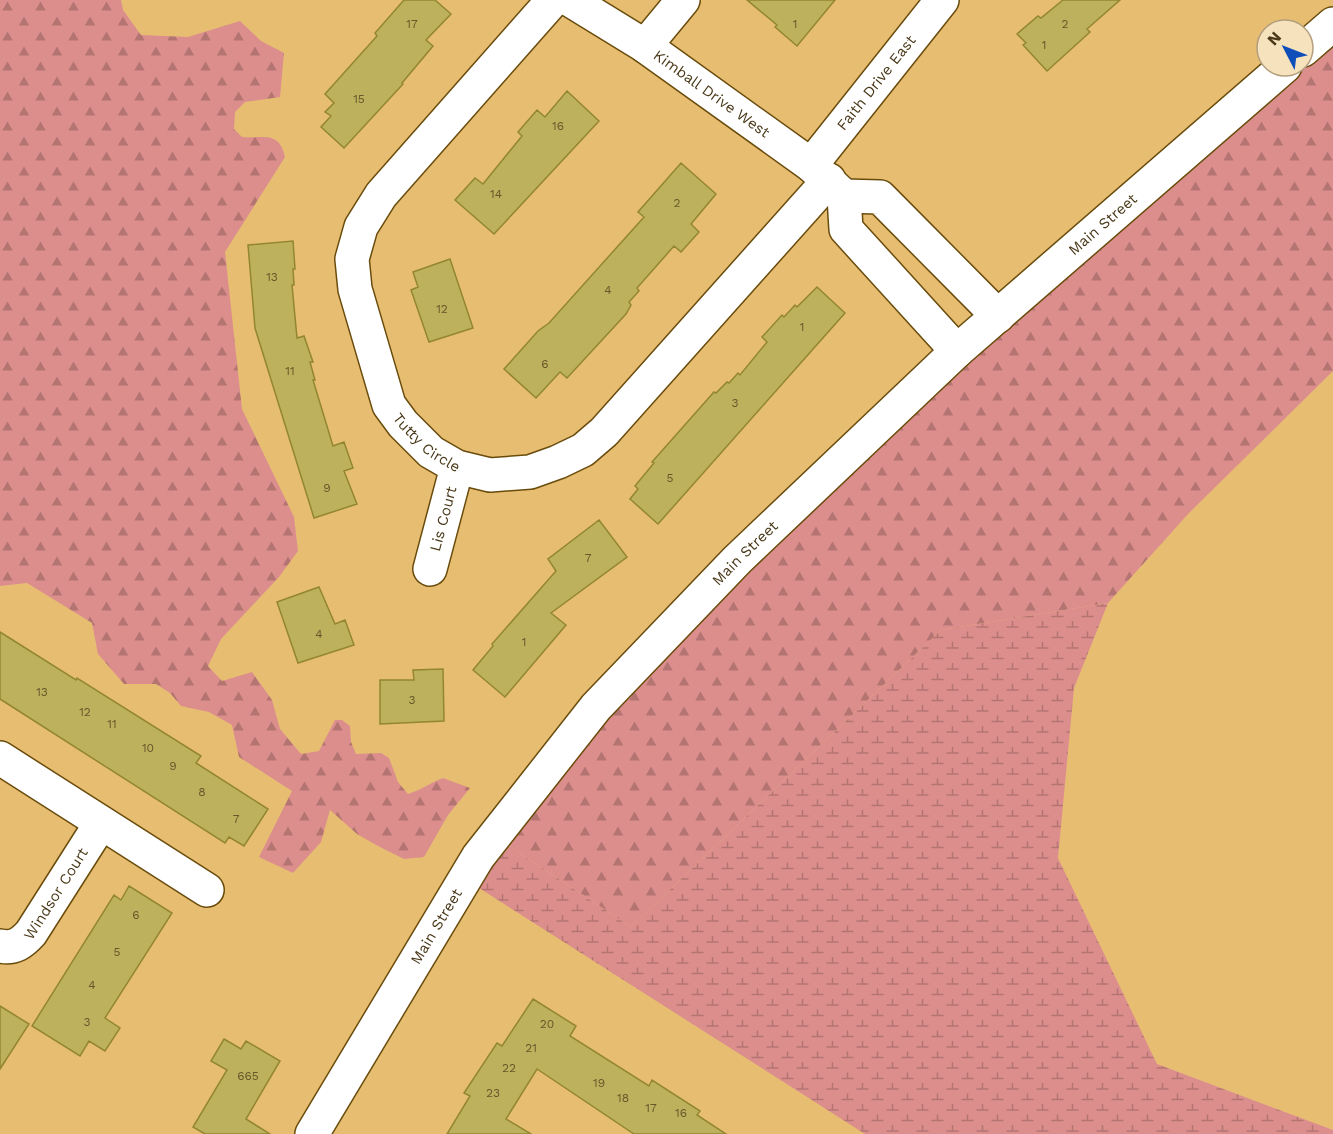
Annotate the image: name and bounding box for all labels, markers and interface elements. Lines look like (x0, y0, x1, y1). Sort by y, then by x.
house number: 17 (406, 17, 418, 31)
house number: 1 (793, 17, 797, 31)
house number: 2 (1062, 17, 1069, 31)
north arrow (1255, 18, 1315, 78)
text: N (1263, 28, 1285, 49)
street label: Faith Drive East (833, 31, 920, 134)
house number: 1 (1042, 38, 1046, 52)
street label: Kimball Drive West (650, 46, 774, 142)
house number: 15 (353, 92, 365, 106)
house number: 16 (552, 119, 564, 133)
house number: 14 (490, 187, 502, 201)
street label: Main Street (1065, 189, 1141, 259)
house number: 2 (674, 196, 681, 210)
house number: 13 (266, 270, 278, 284)
house number: 4 (604, 283, 612, 297)
house number: 12 (436, 302, 448, 316)
house number: 1 (800, 320, 804, 334)
house number: 6 (541, 357, 549, 371)
house number: 11 (285, 364, 295, 378)
house number: 3 (732, 396, 739, 410)
street label: Tutty Circle (389, 410, 464, 476)
house number: 5 (667, 471, 674, 485)
house number: 9 (323, 481, 331, 495)
street label: Lis Court (426, 484, 461, 553)
street label: Main Street (708, 517, 782, 589)
house number: 7 (585, 551, 592, 565)
house number: 4 (315, 627, 323, 641)
house number: 1 (522, 635, 526, 649)
house number: 13 (36, 685, 48, 699)
house number: 3 (409, 693, 416, 707)
house number: 12 (79, 705, 91, 719)
house number: 11 (107, 717, 117, 731)
house number: 10 (142, 741, 154, 755)
house number: 9 (169, 759, 177, 773)
house number: 8 (198, 785, 206, 799)
house number: 7 (233, 812, 240, 826)
street label: Windsor Court (20, 844, 92, 943)
street label: Main Street (407, 885, 466, 967)
house number: 6 (132, 908, 140, 922)
house number: 5 (114, 945, 121, 959)
house number: 4 (88, 978, 96, 992)
house number: 3 (84, 1015, 91, 1029)
house number: 20 (540, 1017, 554, 1031)
house number: 21 (525, 1041, 537, 1055)
house number: 22 (502, 1061, 516, 1075)
house number: 665 (237, 1069, 259, 1083)
house number: 19 (593, 1076, 605, 1090)
house number: 23 (486, 1086, 500, 1100)
house number: 18 (617, 1091, 629, 1105)
house number: 17 (645, 1101, 657, 1115)
house number: 16 (675, 1106, 687, 1120)

